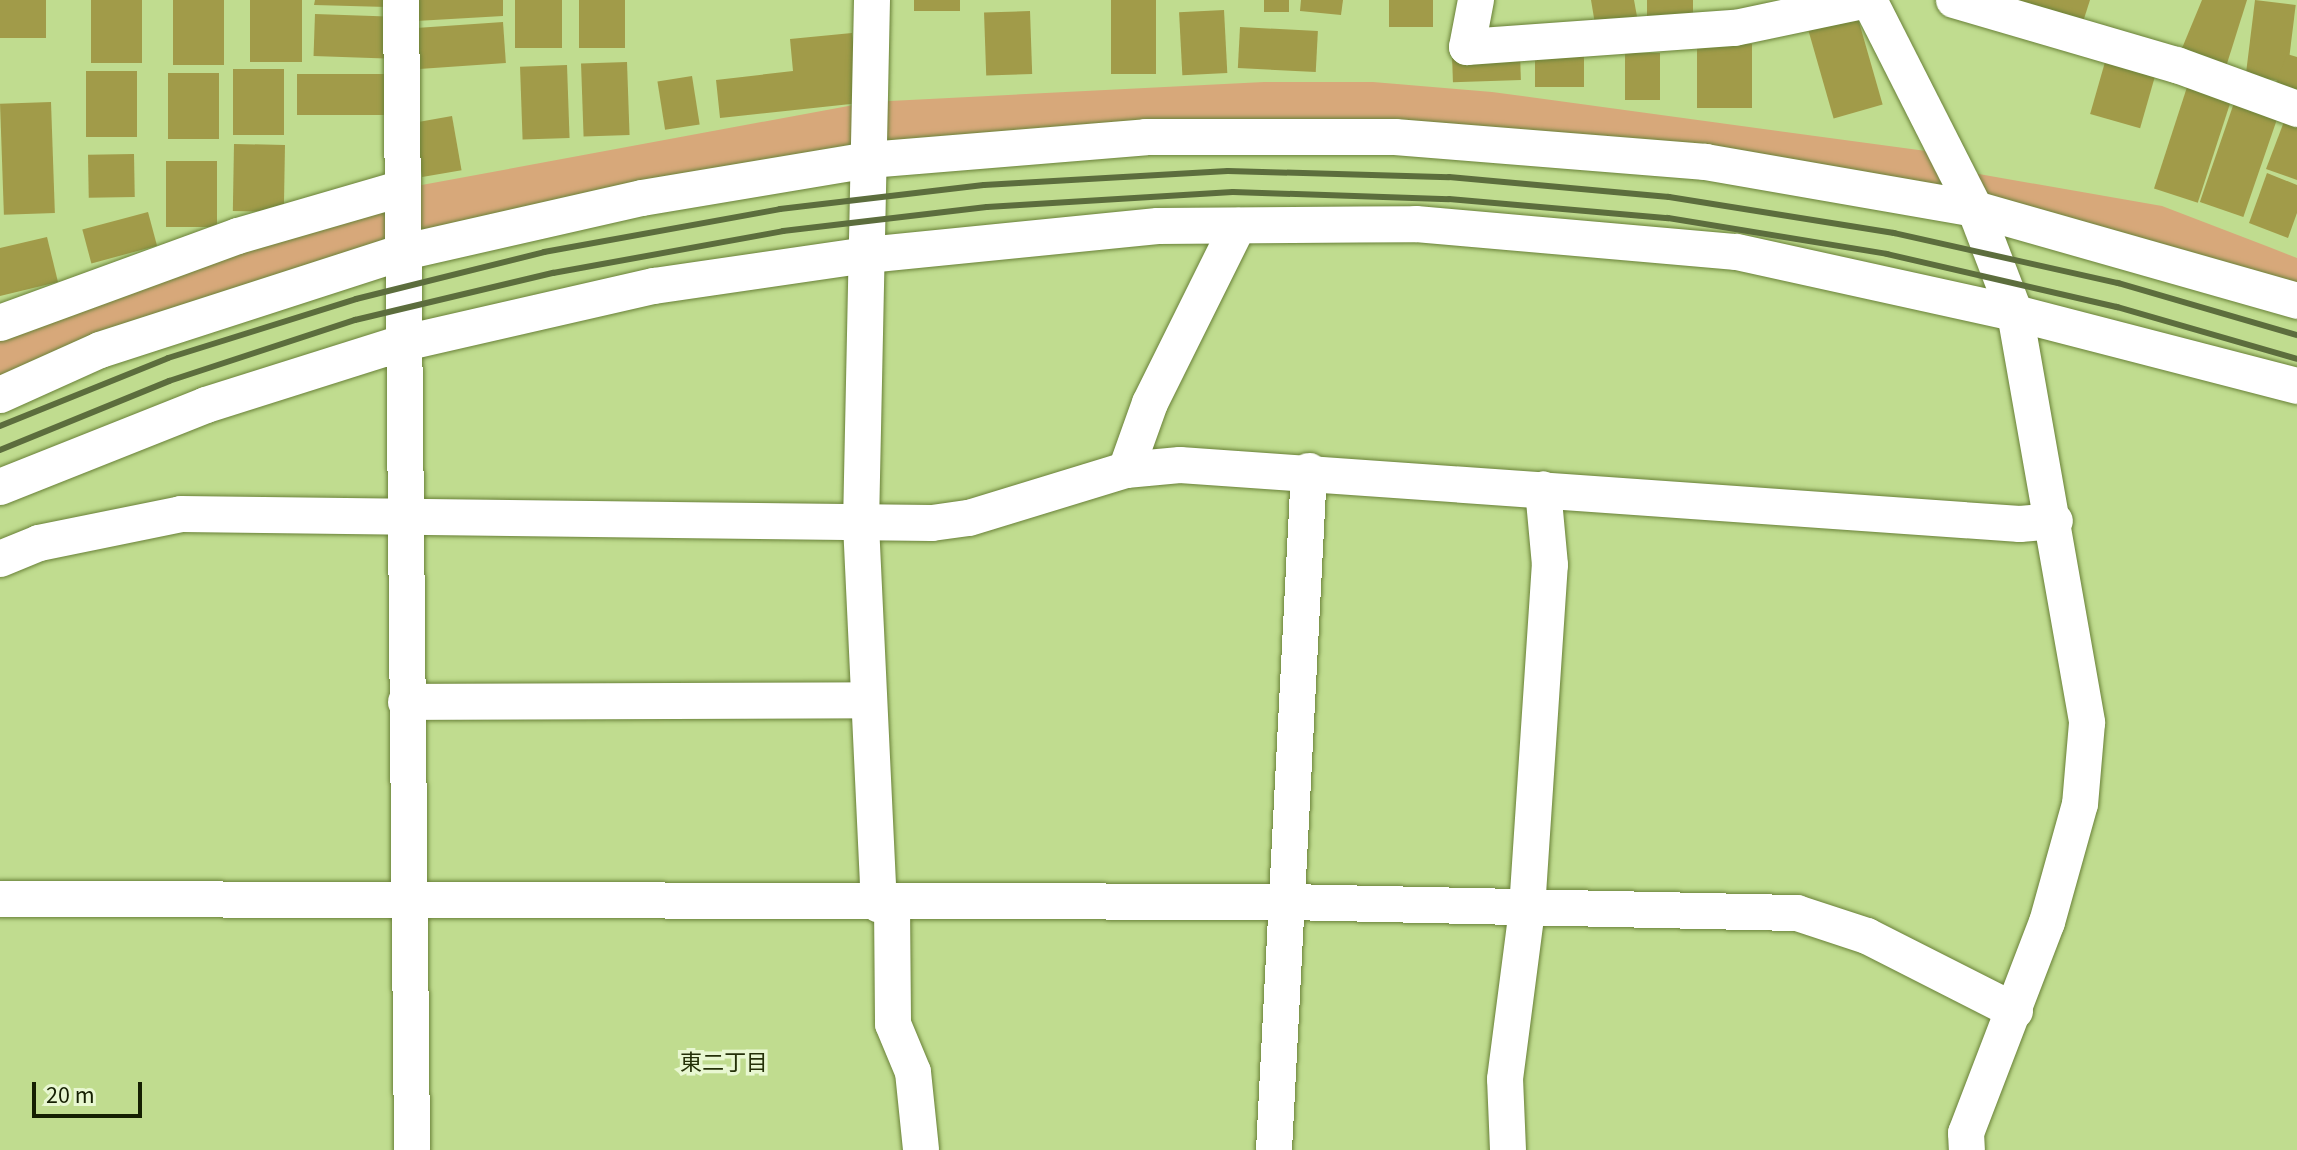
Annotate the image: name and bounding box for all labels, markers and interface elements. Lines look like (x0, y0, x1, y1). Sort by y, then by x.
district label: 東二丁目 (680, 1051, 768, 1077)
scale bar (36, 1066, 146, 1116)
text: 20 m (46, 1078, 95, 1113)

